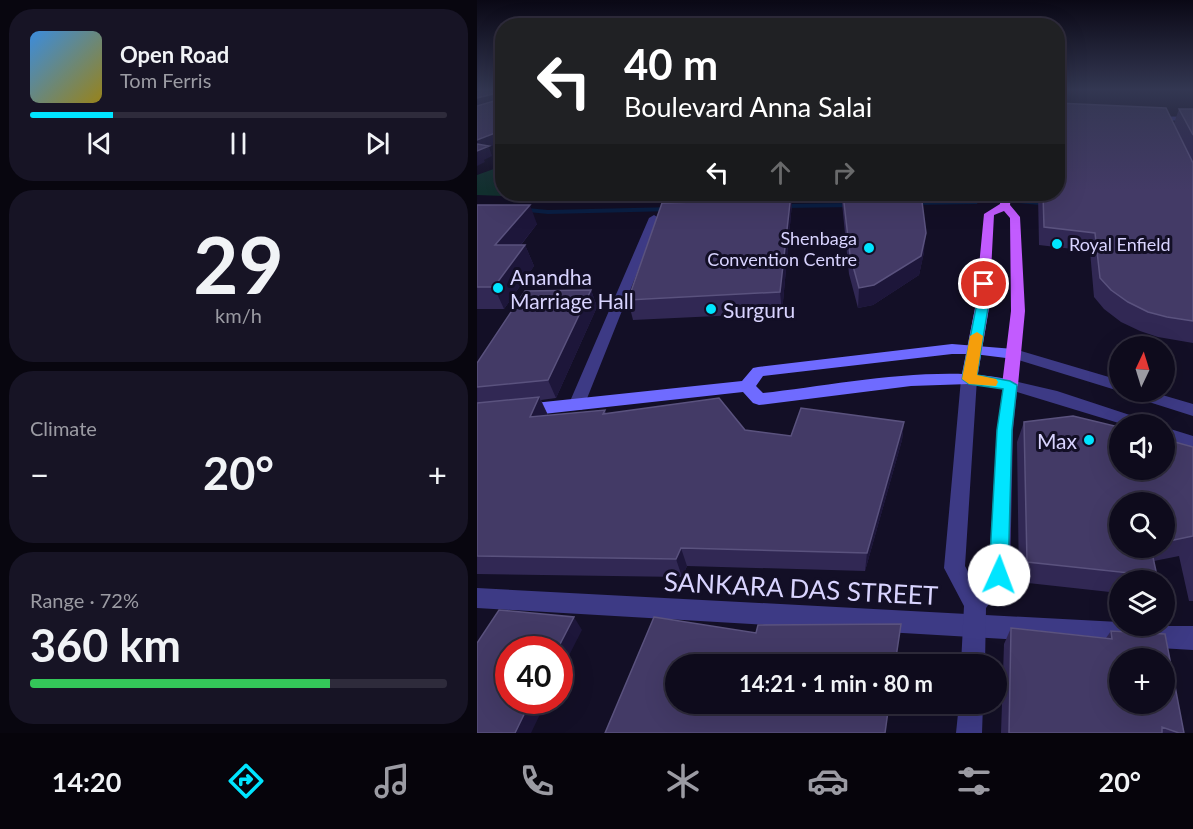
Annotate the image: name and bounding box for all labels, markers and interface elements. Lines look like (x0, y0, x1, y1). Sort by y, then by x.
text: 40 m (624, 39, 718, 89)
text: Open Road (120, 41, 229, 68)
icon: left (525, 42, 603, 120)
text: Tom Ferris (120, 68, 211, 92)
text: Boulevard Anna Salai (624, 90, 872, 123)
icon: previous (83, 127, 116, 160)
icon: pause (222, 127, 255, 160)
icon: next (361, 127, 394, 160)
icon: left (701, 156, 734, 189)
icon: ahead (764, 156, 797, 189)
icon: right (827, 156, 860, 189)
text: 29 (193, 217, 284, 311)
place label: Shenbaga Convention Centre (707, 227, 857, 270)
place label: Royal Enfield (1069, 233, 1171, 255)
marker: Royal Enfield (1050, 237, 1064, 251)
marker: Shenbaga Convention Centre (862, 241, 876, 255)
pin (958, 258, 1009, 309)
place label: Anandha Marriage Hall (510, 264, 634, 313)
icon: arrive (967, 267, 1000, 300)
marker: Anandha Marriage Hall (491, 281, 505, 295)
place label: Surguru (723, 297, 795, 322)
marker: Surguru (704, 302, 718, 316)
text: km/h (215, 303, 262, 327)
north arrow (1109, 336, 1175, 402)
map controls (1109, 336, 1175, 714)
button: sound (1109, 414, 1175, 480)
text: Climate (30, 416, 97, 440)
place label: Max (1037, 428, 1078, 453)
marker: Max (1082, 433, 1096, 447)
text: 20° (203, 446, 274, 500)
text: − (30, 454, 49, 494)
text: + (428, 454, 447, 494)
button: search (1109, 492, 1175, 558)
position arrow (967, 543, 1031, 607)
street label: SANKARA DAS STREET (663, 565, 939, 611)
button: layers (1109, 570, 1175, 636)
text: Range · 72% (30, 588, 139, 612)
text: 360 km (30, 618, 181, 672)
speed limit sign: 40 (495, 636, 573, 714)
button: + (1109, 648, 1175, 714)
text: 14:21 · 1 min · 80 m (739, 670, 933, 697)
icon: directions (225, 760, 267, 802)
icon: music (371, 760, 413, 802)
icon: phone (516, 760, 558, 802)
icon: climate (662, 760, 704, 802)
icon: car (807, 760, 849, 802)
icon: filters (953, 760, 995, 802)
text: 14:20 (52, 765, 121, 798)
text: 20° (1099, 765, 1141, 798)

